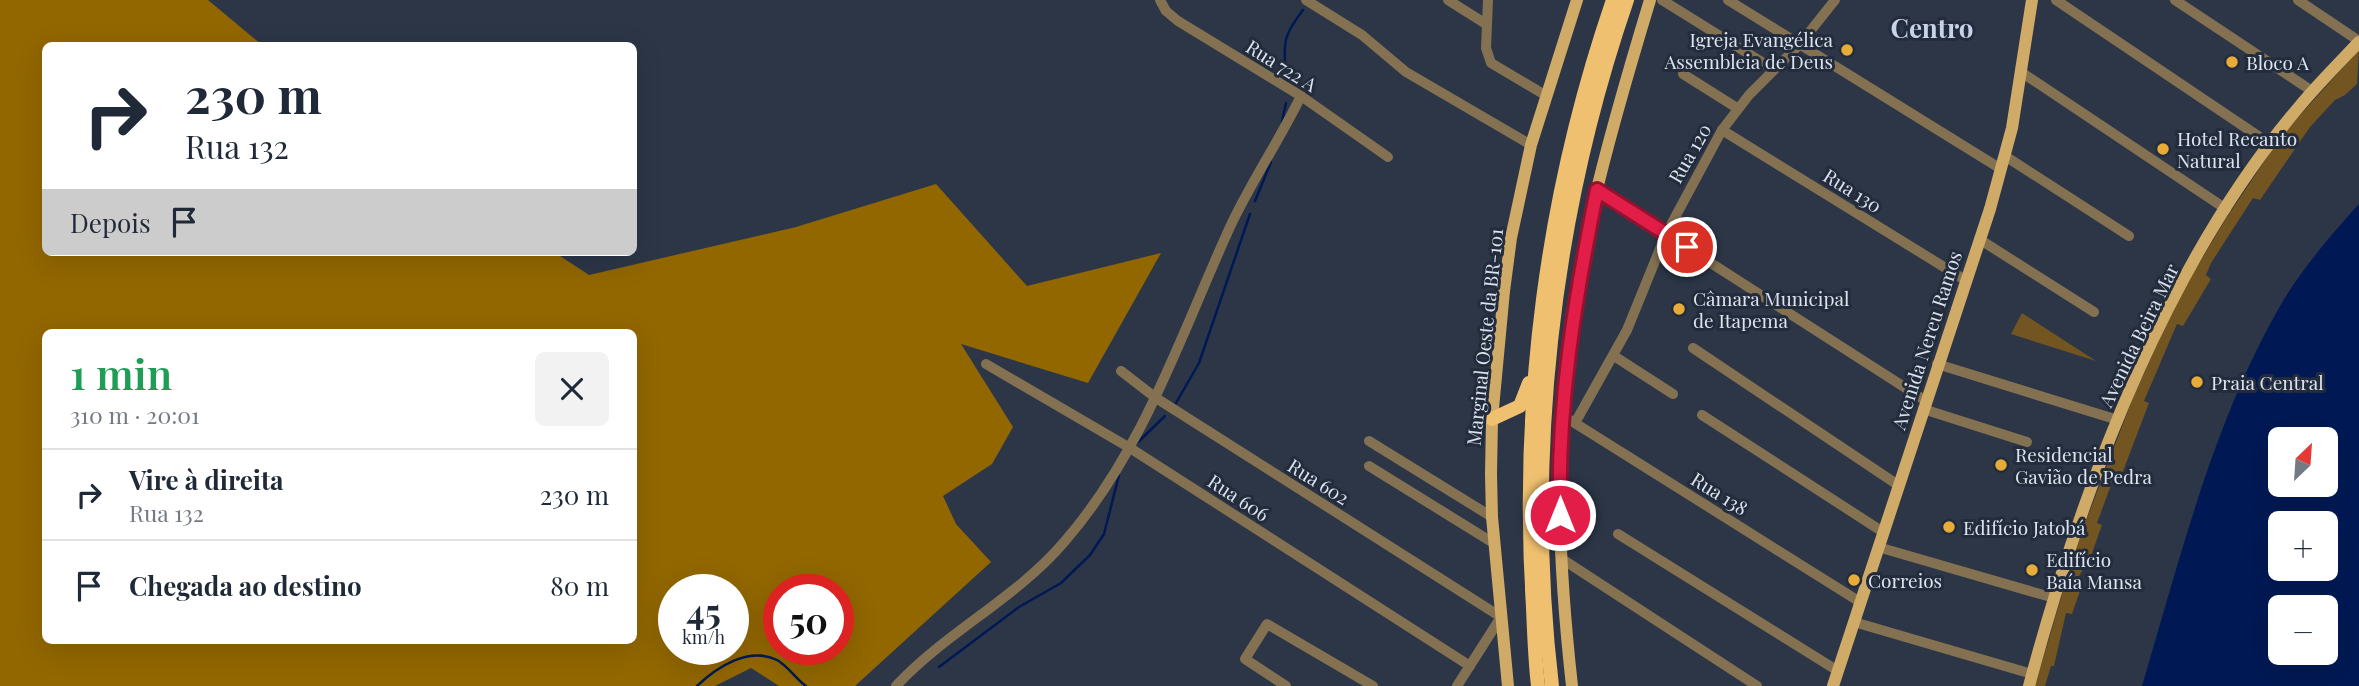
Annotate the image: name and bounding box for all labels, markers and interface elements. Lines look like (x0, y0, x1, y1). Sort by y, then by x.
district label: Centro (1891, 10, 1973, 45)
place label: Igreja Evangélica Assembleia de Deus (1663, 26, 1834, 74)
street label: Rua 722 A (1241, 33, 1323, 98)
marker: Igreja Evangélica Assembleia de Deus (1839, 42, 1855, 58)
place label: Bloco A (2246, 49, 2310, 75)
marker: Bloco A (2224, 54, 2240, 70)
text: 230 m (185, 61, 322, 126)
icon: right (70, 70, 161, 161)
street label: Rua 120 (1662, 118, 1716, 188)
text: Rua 132 (185, 124, 289, 167)
place label: Hotel Recanto Natural (2177, 125, 2297, 173)
marker: Hotel Recanto Natural (2155, 141, 2171, 157)
street label: Rua 130 (1819, 162, 1887, 218)
icon: arrive (165, 203, 203, 241)
text: Depois (70, 205, 151, 240)
pin (1657, 217, 1717, 277)
street label: Marginal Oeste da BR-101 (1460, 227, 1508, 447)
icon: arrive (1668, 228, 1706, 266)
street label: Avenida Nereu Ramos (1885, 247, 1967, 434)
street label: Avenida Beira Mar (2092, 259, 2184, 412)
place label: Câmara Municipal de Itapema (1693, 285, 1850, 333)
marker: Câmara Municipal de Itapema (1671, 301, 1687, 317)
text: 1 min (70, 345, 172, 401)
button: close (535, 352, 609, 426)
place label: Praia Central (2211, 369, 2324, 395)
marker: Praia Central (2189, 374, 2205, 390)
text: 310 m · 20:01 (70, 399, 200, 430)
north arrow (2268, 427, 2338, 497)
map controls (2268, 427, 2338, 665)
place label: Residencial Gavião de Pedra (2015, 441, 2152, 489)
street label: Rua 602 (1283, 452, 1355, 510)
marker: Residencial Gavião de Pedra (1993, 457, 2009, 473)
text: Vire à direita (129, 462, 284, 497)
street label: Rua 138 (1687, 465, 1753, 521)
street label: Rua 606 (1203, 467, 1275, 527)
icon: right (70, 476, 108, 514)
text: 230 m (540, 477, 609, 512)
position arrow (1523, 478, 1597, 552)
text: Rua 132 (129, 497, 204, 528)
button: + (2268, 511, 2338, 581)
place label: Edifício Jatobá (1963, 514, 2086, 540)
marker: Edifício Jatobá (1941, 519, 1957, 535)
place label: Edifício Baía Mansa (2046, 546, 2143, 594)
marker: Edifício Baía Mansa (2024, 562, 2040, 578)
icon: arrive (70, 567, 108, 605)
place label: Correios (1868, 567, 1942, 593)
text: Chegada ao destino (129, 568, 362, 603)
text: 80 m (550, 568, 609, 603)
marker: Correios (1846, 572, 1862, 588)
speed limit sign: 50 (763, 574, 854, 665)
text: 45 (686, 587, 721, 634)
button: − (2268, 595, 2338, 665)
text: km/h (682, 625, 725, 649)

